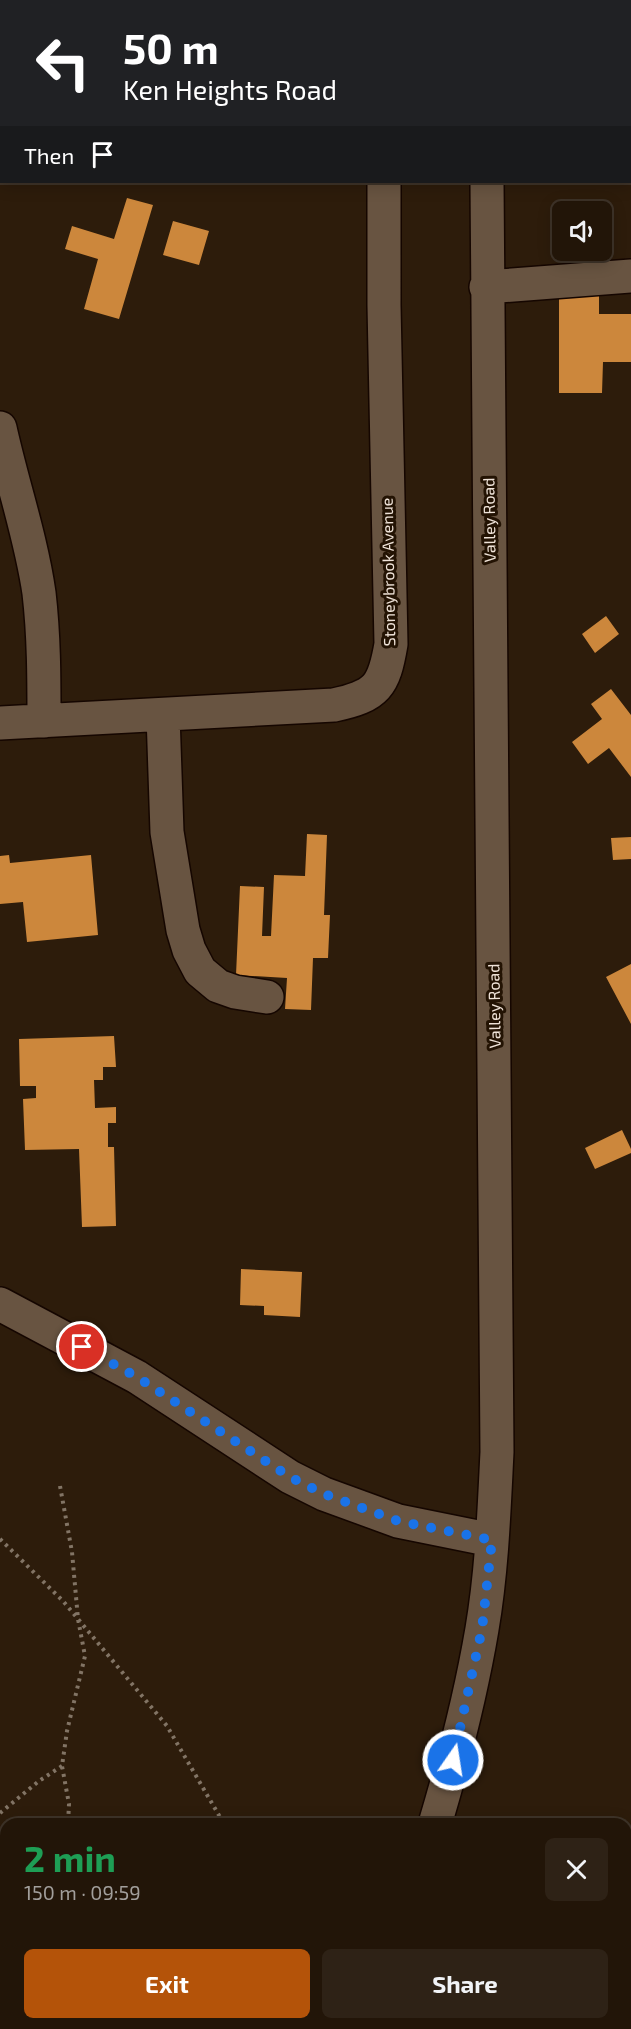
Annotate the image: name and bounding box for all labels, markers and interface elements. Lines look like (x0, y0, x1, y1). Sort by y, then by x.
text: 50 m (123, 22, 219, 72)
icon: left (24, 24, 102, 102)
text: Ken Heights Road (123, 73, 337, 105)
icon: arrive (86, 138, 119, 171)
text: Then (24, 142, 74, 168)
map controls (552, 201, 612, 261)
button: sound (552, 201, 612, 261)
street label: Valley Road (478, 478, 499, 562)
street label: Stoneybrook Avenue (377, 498, 398, 646)
street label: Valley Road (483, 964, 504, 1048)
pin (56, 1321, 107, 1372)
icon: arrive (65, 1330, 98, 1363)
position arrow (421, 1728, 485, 1792)
text: 2 min (24, 1836, 116, 1879)
button: close (545, 1838, 608, 1901)
text: 150 m · 09:59 (24, 1880, 141, 1904)
button: Exit (24, 1949, 310, 2018)
button: Share (322, 1949, 608, 2018)

